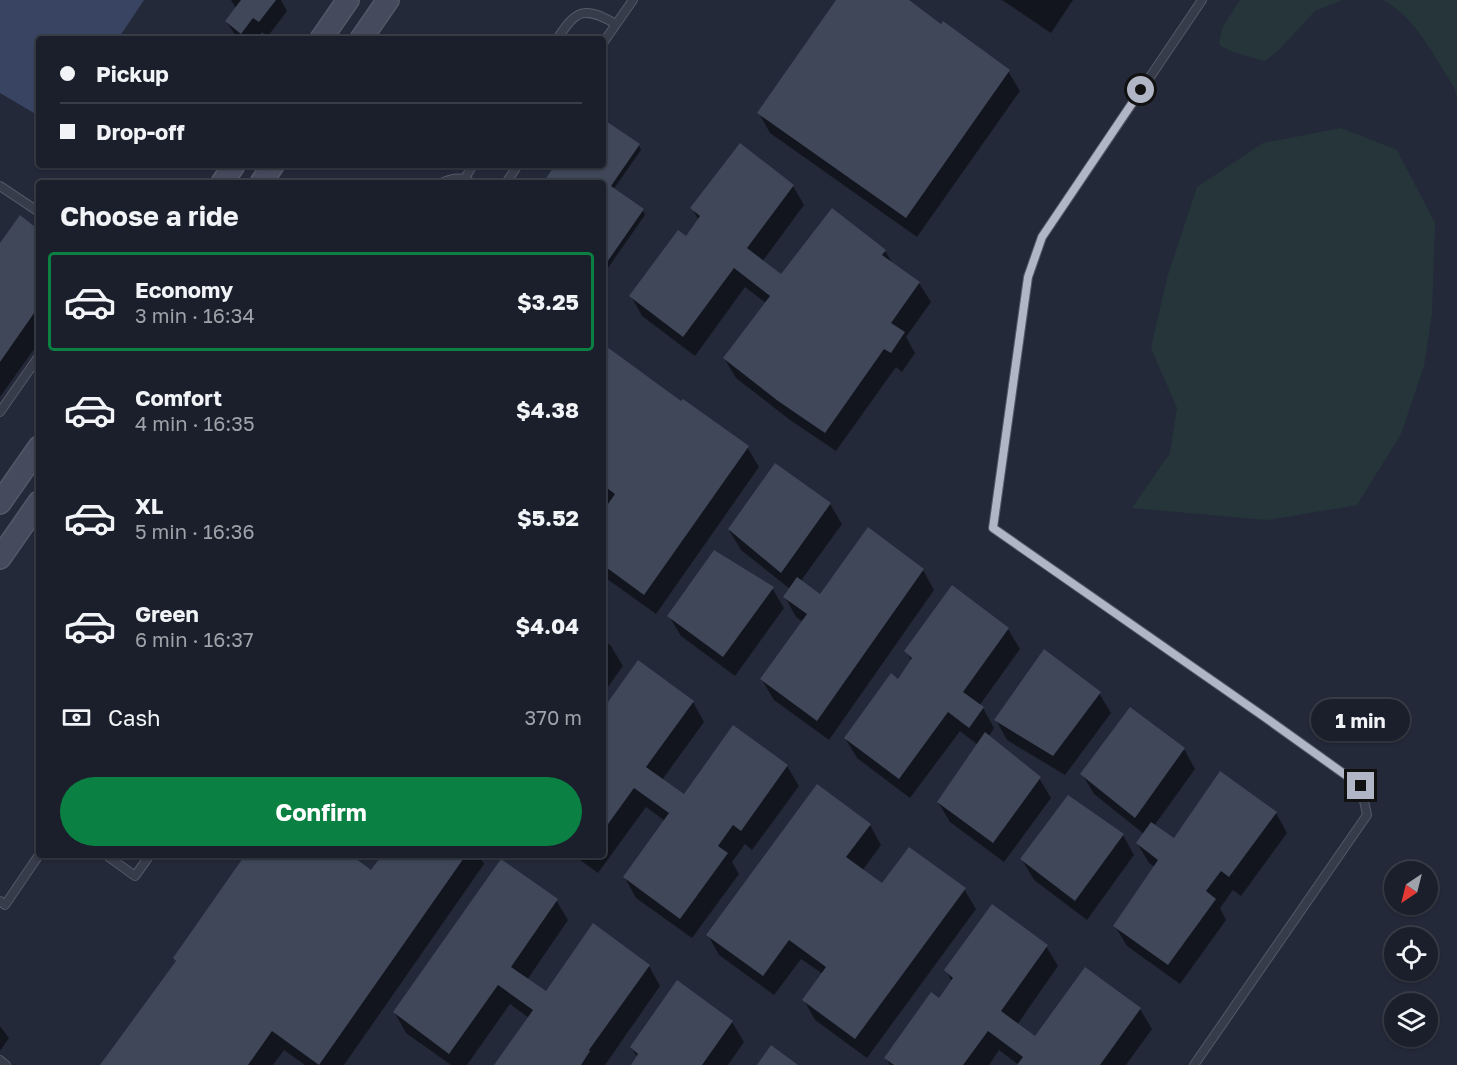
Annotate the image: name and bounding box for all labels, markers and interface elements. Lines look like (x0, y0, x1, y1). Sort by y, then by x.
text: Pickup (96, 60, 169, 87)
route start (1127, 76, 1154, 103)
text: Drop-off (96, 118, 185, 145)
text: Choose a ride (60, 200, 239, 232)
icon: car (63, 275, 117, 329)
text: Economy (135, 276, 233, 303)
text: $3.25 (517, 288, 579, 315)
text: 3 min · 16:34 (135, 303, 255, 327)
icon: car (63, 383, 117, 437)
text: Comfort (135, 384, 222, 411)
text: $4.38 (516, 396, 579, 423)
text: 4 min · 16:35 (135, 411, 255, 435)
icon: car (63, 491, 117, 545)
text: XL (135, 492, 163, 519)
text: $5.52 (517, 504, 579, 531)
text: 5 min · 16:36 (135, 519, 255, 543)
icon: car (63, 599, 117, 653)
text: Green (135, 600, 199, 627)
text: $4.04 (515, 612, 579, 639)
text: 6 min · 16:37 (135, 627, 254, 651)
callout: 1 min (1312, 699, 1410, 741)
icon: cash (60, 701, 93, 734)
text: Cash (108, 704, 161, 731)
text: 370 m (525, 705, 582, 729)
text: 1 min (1335, 708, 1386, 732)
route end (1347, 772, 1374, 799)
button: Confirm (60, 777, 582, 846)
north arrow (1384, 861, 1438, 915)
map controls (1384, 861, 1438, 1047)
button: locate (1384, 927, 1438, 981)
button: layers (1384, 993, 1438, 1047)

